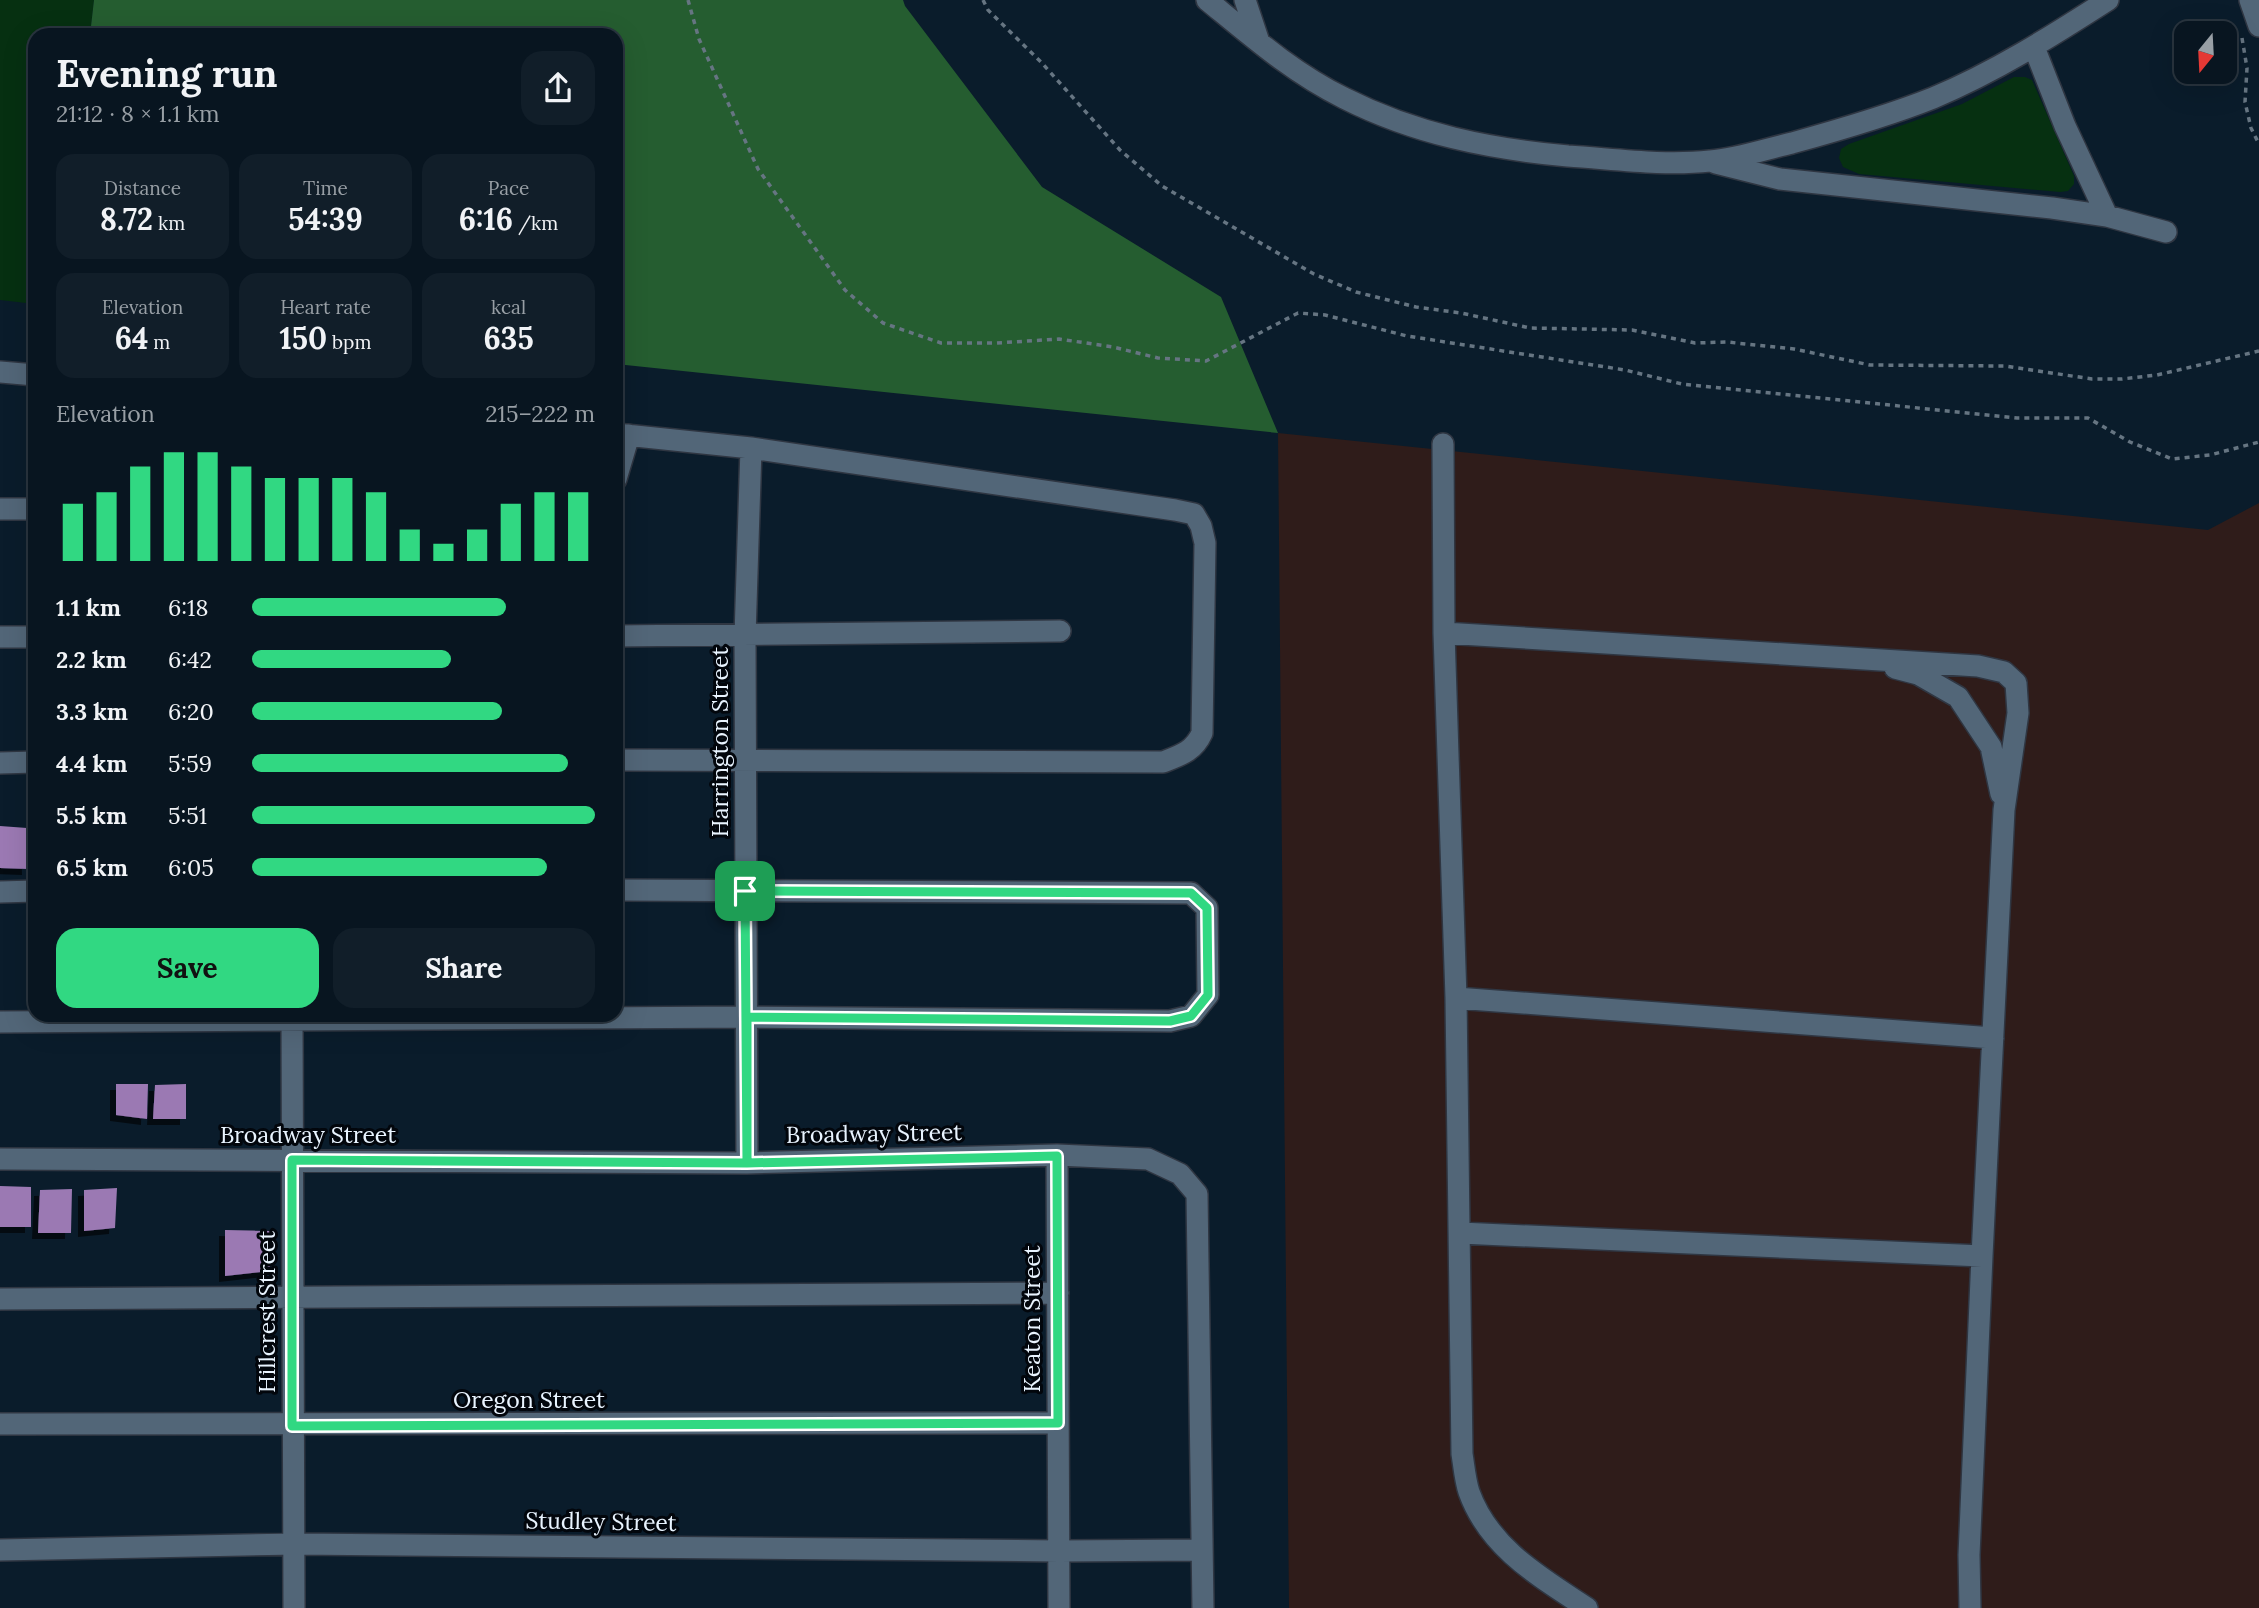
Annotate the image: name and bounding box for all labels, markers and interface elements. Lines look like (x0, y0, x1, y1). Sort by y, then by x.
north arrow (2174, 21, 2236, 84)
map controls (2174, 21, 2237, 84)
text: Evening run (56, 49, 278, 97)
button: share (521, 51, 595, 125)
text: 21:12 · 8 × 1.1 km (56, 99, 220, 128)
text: Distance (104, 176, 181, 200)
text: Time (303, 176, 348, 200)
text: Pace (488, 176, 529, 200)
text: 8.72 (100, 200, 153, 238)
text: 54:39 (288, 200, 363, 238)
text: 6:16 (459, 200, 513, 238)
text: km (153, 211, 185, 235)
text: /km (513, 211, 558, 235)
text: Elevation (102, 295, 183, 319)
text: Heart rate (280, 295, 371, 319)
text: kcal (491, 295, 526, 319)
text: 64 (115, 319, 148, 357)
text: 150 (280, 319, 327, 357)
text: 635 (483, 319, 534, 357)
text: m (148, 330, 170, 354)
text: bpm (327, 330, 371, 354)
text: Elevation (56, 399, 155, 428)
text: 215–222 m (485, 399, 595, 428)
text: 1.1 km (56, 593, 121, 622)
text: 6:18 (168, 593, 208, 622)
text: 2.2 km (56, 645, 127, 674)
text: 6:42 (168, 645, 212, 674)
street label: Harrington Street (705, 647, 734, 837)
text: 3.3 km (56, 697, 128, 726)
text: 6:20 (168, 697, 214, 726)
text: 4.4 km (56, 749, 127, 778)
text: 5:59 (168, 749, 212, 778)
text: 5.5 km (56, 801, 127, 830)
text: 5:51 (168, 801, 207, 830)
text: 6.5 km (56, 853, 128, 882)
text: 6:05 (168, 853, 214, 882)
pin (715, 861, 775, 921)
icon: arrive (726, 872, 764, 910)
button: Save (56, 928, 319, 1008)
button: Share (333, 928, 595, 1008)
street label: Broadway Street (786, 1117, 962, 1149)
street label: Broadway Street (220, 1120, 396, 1149)
street label: Hillcrest Street (252, 1231, 281, 1393)
street label: Keaton Street (1017, 1245, 1046, 1393)
street label: Oregon Street (453, 1385, 605, 1414)
street label: Studley Street (525, 1505, 677, 1537)

